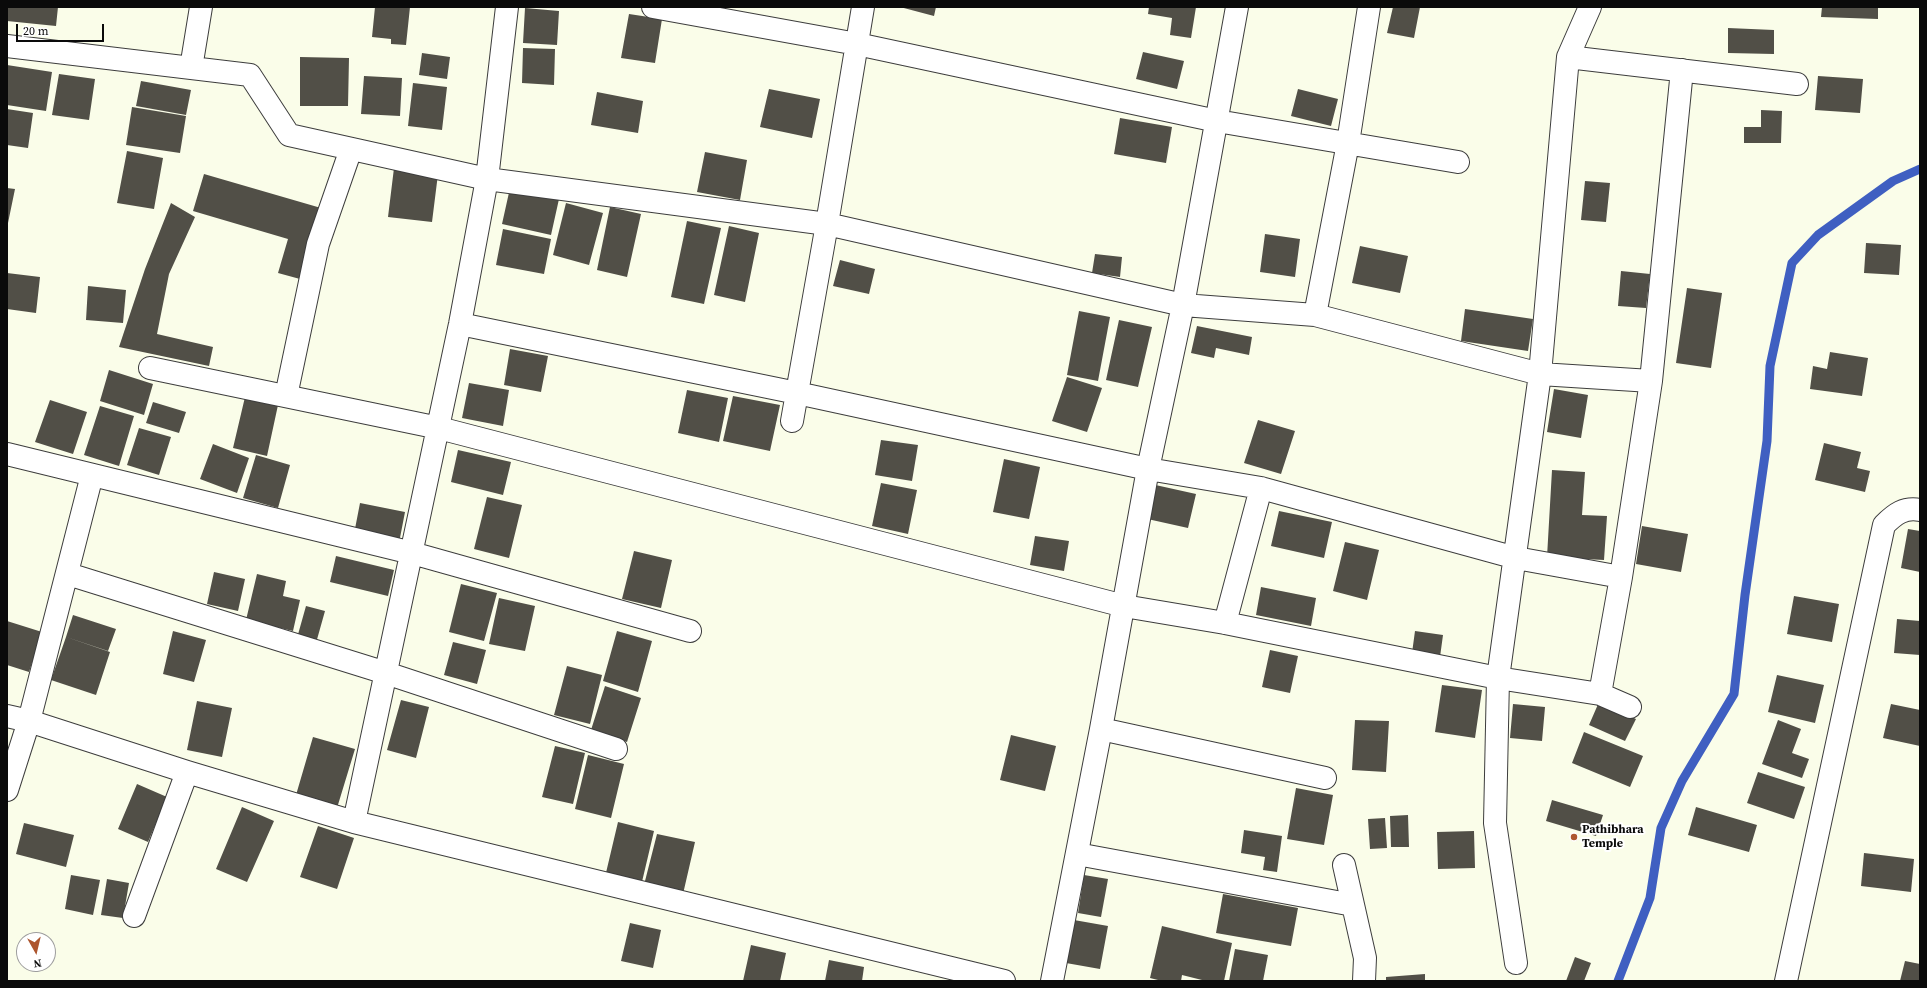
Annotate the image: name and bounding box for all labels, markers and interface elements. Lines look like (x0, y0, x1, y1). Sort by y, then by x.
scale bar (18, 16, 106, 42)
text: 20 m (23, 23, 49, 39)
place label: Pathibhara Temple (1582, 823, 1644, 851)
marker: Pathibhara Temple (1569, 832, 1579, 842)
north arrow (16, 932, 56, 972)
text: N (33, 955, 43, 971)

